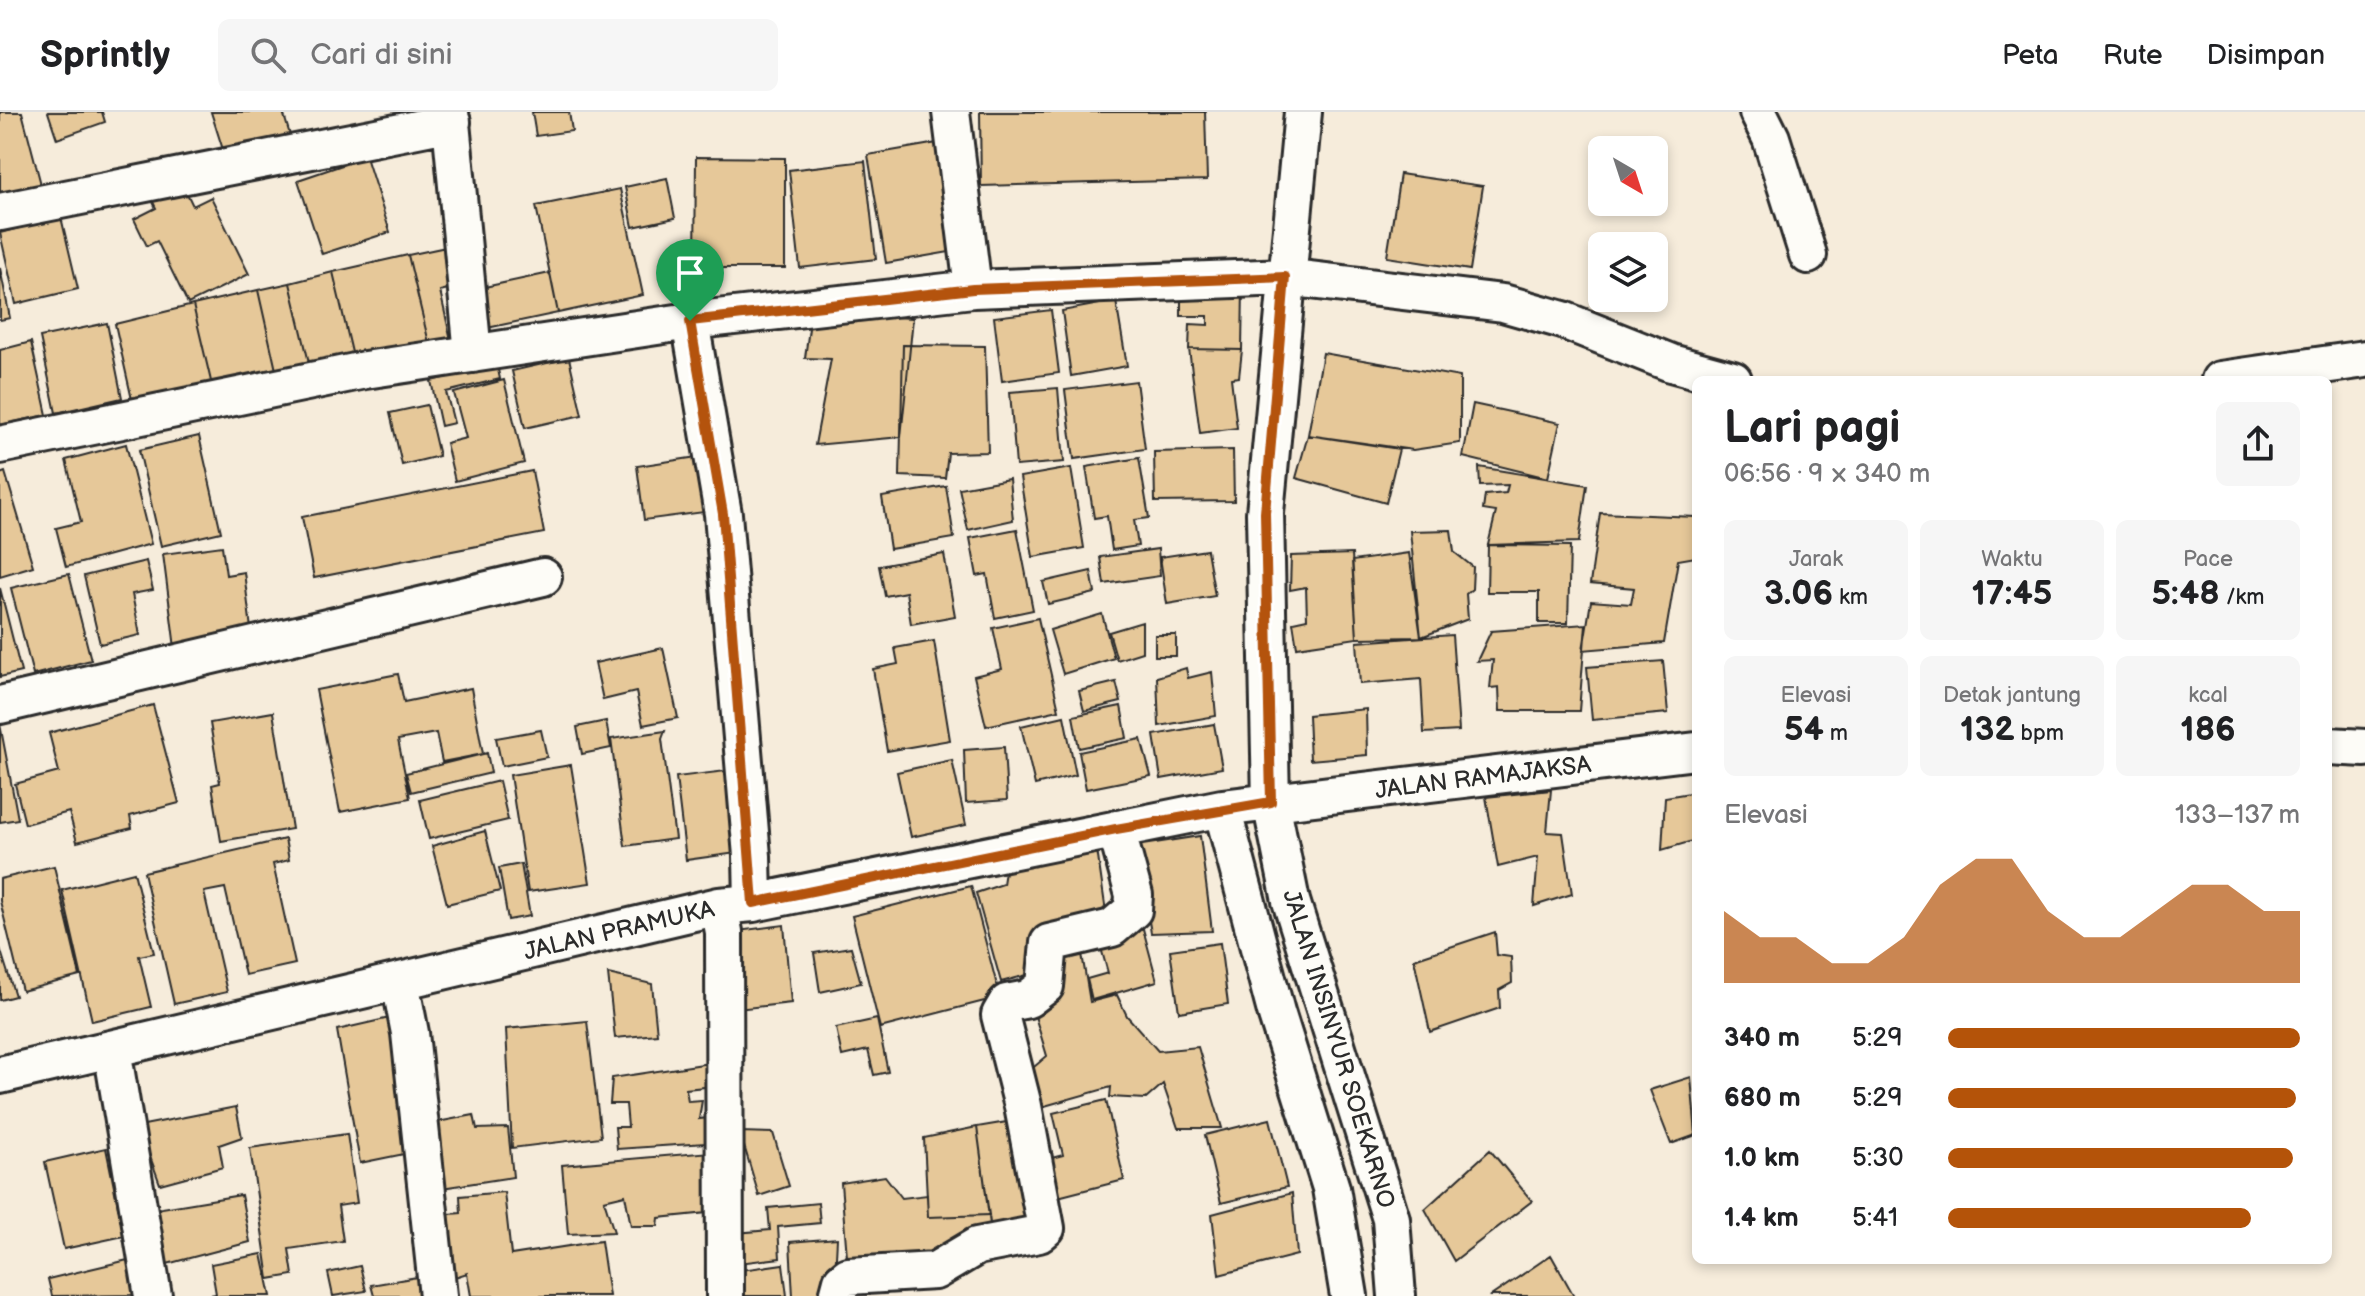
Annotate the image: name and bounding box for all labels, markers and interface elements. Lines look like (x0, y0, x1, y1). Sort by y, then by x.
search box (218, 19, 778, 91)
text: Sprintly (40, 33, 170, 78)
icon: search (246, 33, 290, 77)
text: Cari di sini (310, 37, 453, 73)
text: Peta (2002, 39, 2059, 72)
text: Rute (2103, 39, 2163, 72)
text: Disimpan (2207, 39, 2325, 72)
north arrow (1588, 136, 1668, 216)
map controls (1588, 136, 1668, 312)
button: layers (1588, 232, 1668, 312)
pin (656, 239, 724, 321)
icon: arrive (668, 251, 712, 295)
text: Lari pagi (1724, 402, 1900, 455)
button: share (2216, 402, 2300, 486)
text: 06:56 · 9 × 340 m (1724, 459, 1930, 490)
text: Jarak (1789, 546, 1843, 573)
text: Waktu (1981, 546, 2043, 573)
text: Pace (2183, 546, 2233, 573)
text: 3.06 (1764, 573, 1833, 614)
text: 17:45 (1972, 573, 2052, 614)
text: 5:48 (2151, 573, 2220, 614)
text: km (1833, 584, 1868, 611)
text: /km (2220, 584, 2265, 611)
text: Elevasi (1781, 682, 1852, 709)
text: Detak jantung (1943, 682, 2081, 709)
text: kcal (2188, 682, 2228, 709)
text: 54 (1784, 709, 1824, 750)
text: 132 (1960, 709, 2015, 750)
text: 186 (2180, 709, 2236, 750)
text: m (1824, 720, 1848, 747)
text: bpm (2015, 720, 2064, 747)
street label: JALAN RAMAJAKSA (1374, 750, 1593, 805)
text: Elevasi (1724, 800, 1808, 831)
text: 133–137 m (2175, 800, 2300, 831)
street label: JALAN INSINYUR SOEKARNO (1276, 886, 1401, 1212)
street label: JALAN PRAMUKA (521, 894, 717, 966)
text: 340 m (1724, 1023, 1800, 1054)
text: 5:29 (1852, 1023, 1903, 1054)
text: 680 m (1724, 1083, 1801, 1114)
text: 5:29 (1852, 1083, 1903, 1114)
text: 1.0 km (1724, 1143, 1800, 1174)
text: 5:30 (1852, 1143, 1903, 1174)
text: 1.4 km (1724, 1203, 1799, 1234)
text: 5:41 (1852, 1203, 1898, 1234)

